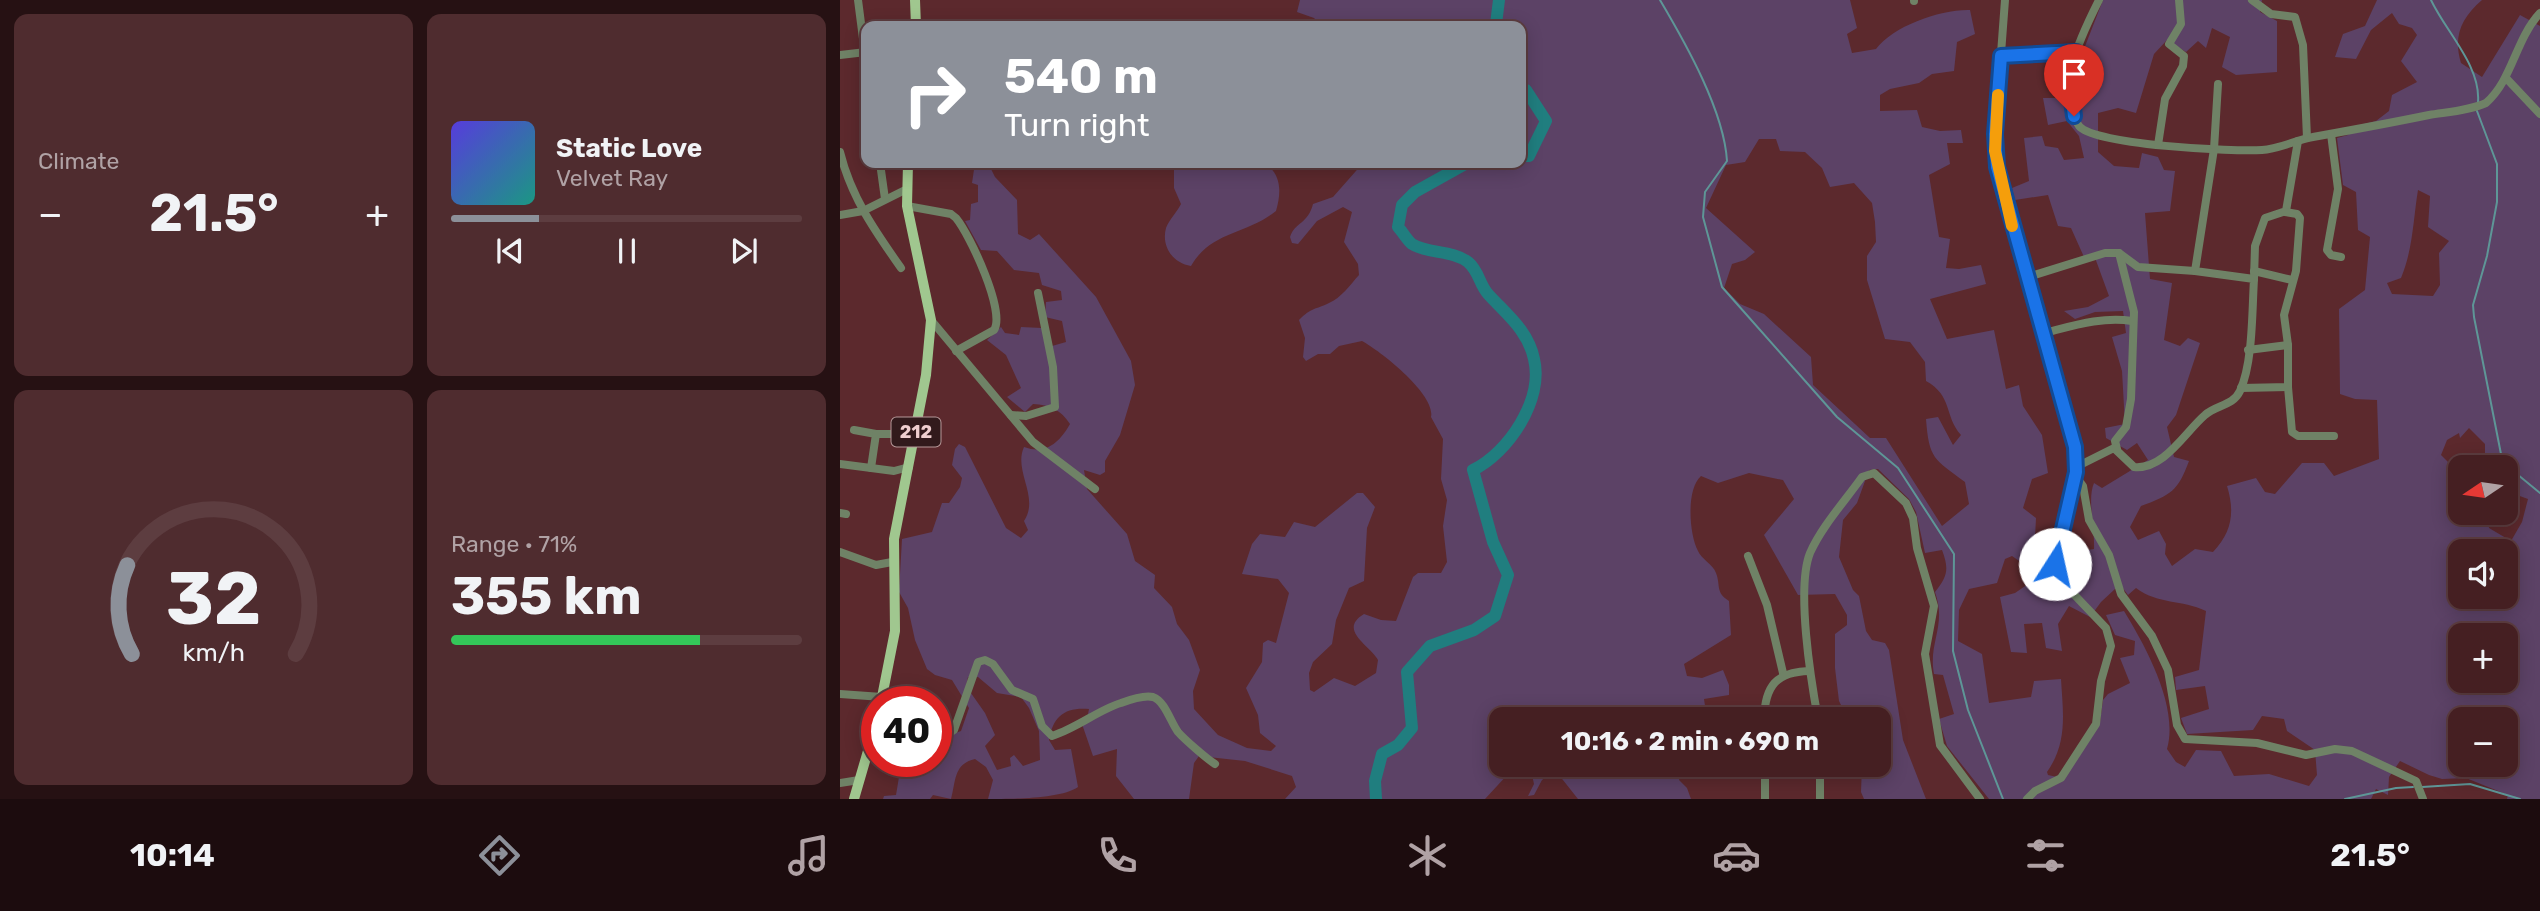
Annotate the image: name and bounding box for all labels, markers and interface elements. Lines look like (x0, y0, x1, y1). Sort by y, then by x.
pin (2044, 44, 2104, 116)
text: 540 m (1004, 47, 1158, 105)
icon: right (889, 49, 980, 140)
icon: arrive (2055, 55, 2093, 93)
text: Turn right (1004, 106, 1149, 144)
text: Static Love (556, 133, 702, 164)
text: Climate (38, 147, 119, 175)
text: Velvet Ray (556, 164, 668, 192)
text: 21.5° (149, 182, 279, 244)
text: − (38, 191, 63, 237)
text: + (365, 191, 389, 237)
icon: previous (491, 232, 529, 270)
icon: pause (608, 232, 646, 270)
icon: next (725, 232, 763, 270)
road number: 212 (892, 418, 940, 446)
north arrow (2448, 455, 2518, 525)
map controls (2448, 455, 2518, 777)
position arrow (2018, 527, 2092, 601)
text: Range · 71% (451, 530, 577, 558)
button: sound (2448, 539, 2518, 609)
text: 32 (166, 556, 261, 642)
text: 355 km (451, 565, 642, 627)
button: + (2448, 623, 2518, 693)
text: km/h (182, 637, 245, 666)
speed limit sign: 40 (861, 686, 952, 777)
button: − (2448, 707, 2518, 777)
text: 10:16 · 2 min · 690 m (1561, 726, 1819, 757)
icon: directions (475, 831, 524, 880)
icon: music (784, 831, 833, 880)
icon: phone (1093, 831, 1142, 880)
icon: climate (1403, 831, 1452, 880)
icon: car (1712, 831, 1761, 880)
icon: filters (2021, 831, 2070, 880)
text: 10:14 (130, 836, 215, 874)
text: 21.5° (2330, 836, 2410, 874)

